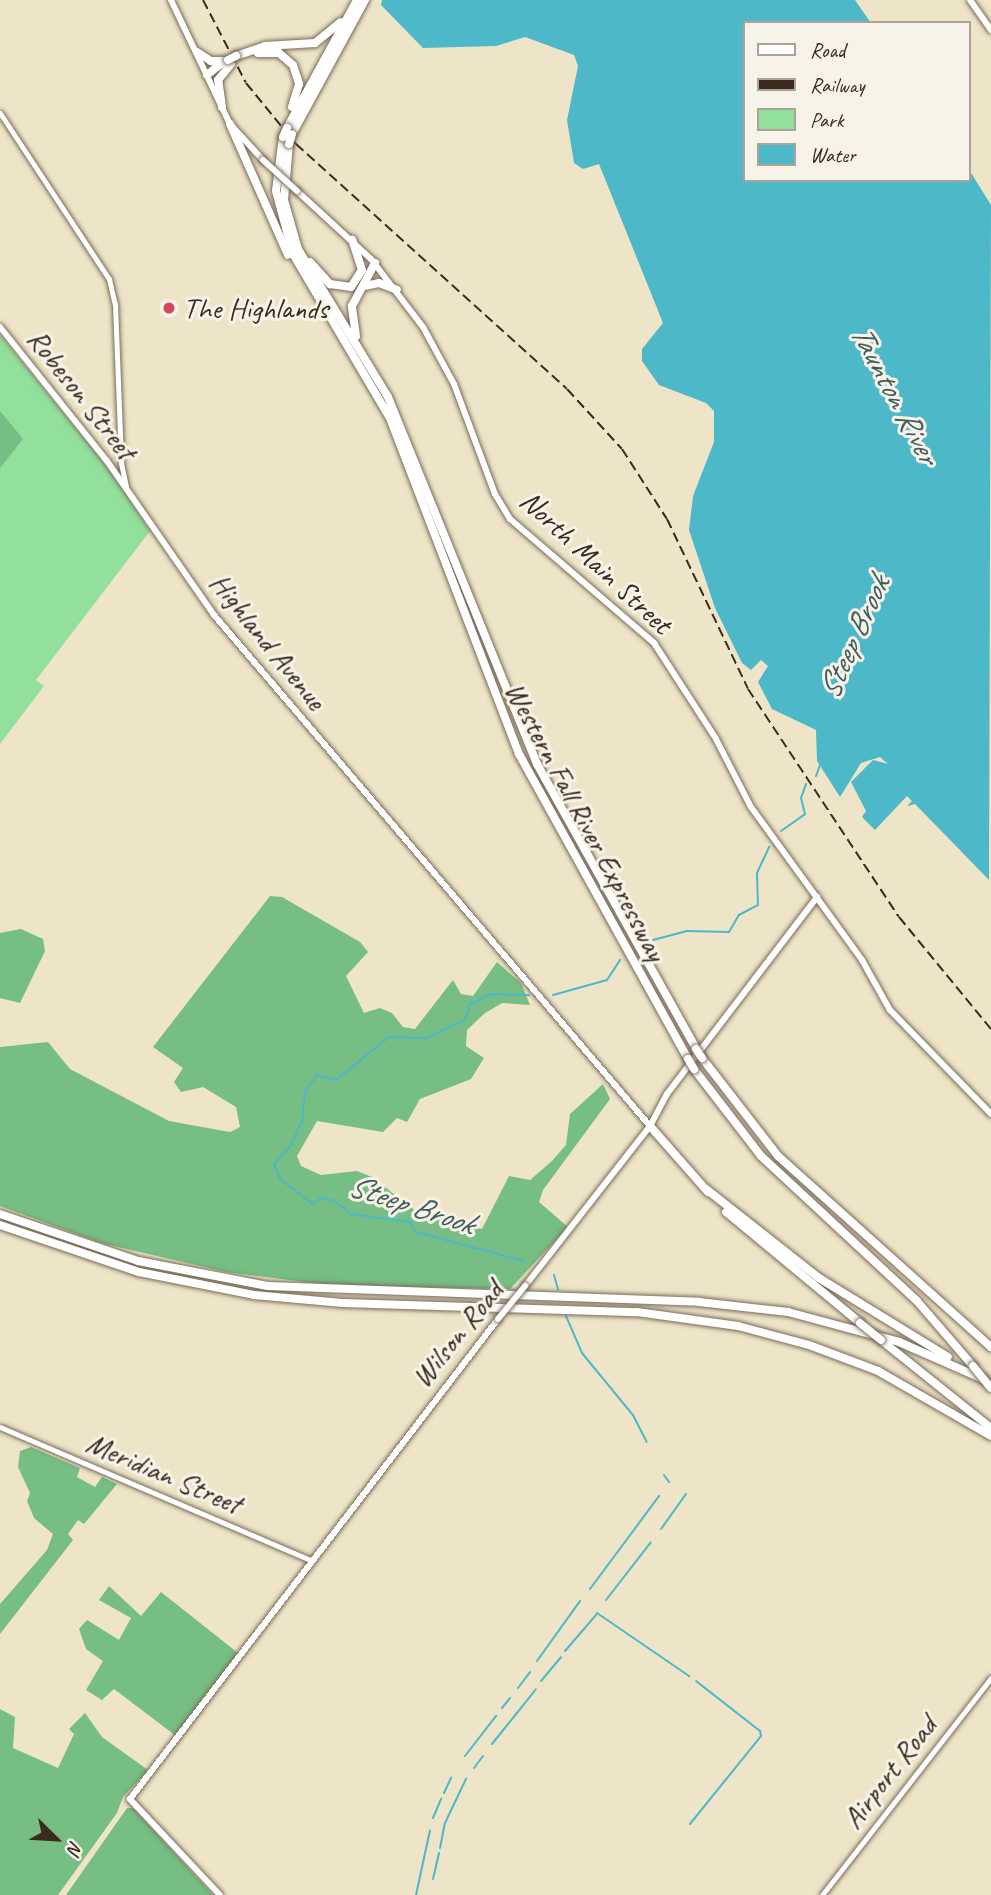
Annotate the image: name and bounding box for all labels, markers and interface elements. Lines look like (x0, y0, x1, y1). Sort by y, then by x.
legend (743, 21, 970, 182)
text: Road (810, 37, 845, 63)
text: Railway (810, 72, 864, 98)
text: Park (810, 107, 843, 133)
text: Water (810, 142, 856, 168)
place label: The Highlands (183, 290, 328, 326)
marker: The Highlands (161, 300, 177, 316)
water label: Taunton River (841, 318, 947, 470)
street label: Robeson Street (20, 321, 144, 467)
street label: North Main Street (512, 482, 680, 642)
street label: Highland Avenue (202, 565, 334, 717)
water label: Steep Brook (810, 571, 898, 705)
street label: Western Fall River Expressway (497, 675, 675, 967)
water label: Steep Brook (343, 1167, 479, 1243)
street label: Wilson Road (404, 1274, 510, 1394)
street label: Meridian Street (81, 1424, 247, 1522)
street label: Airport Road (834, 1709, 944, 1835)
north arrow (21, 1804, 91, 1874)
text: N (62, 1837, 89, 1858)

